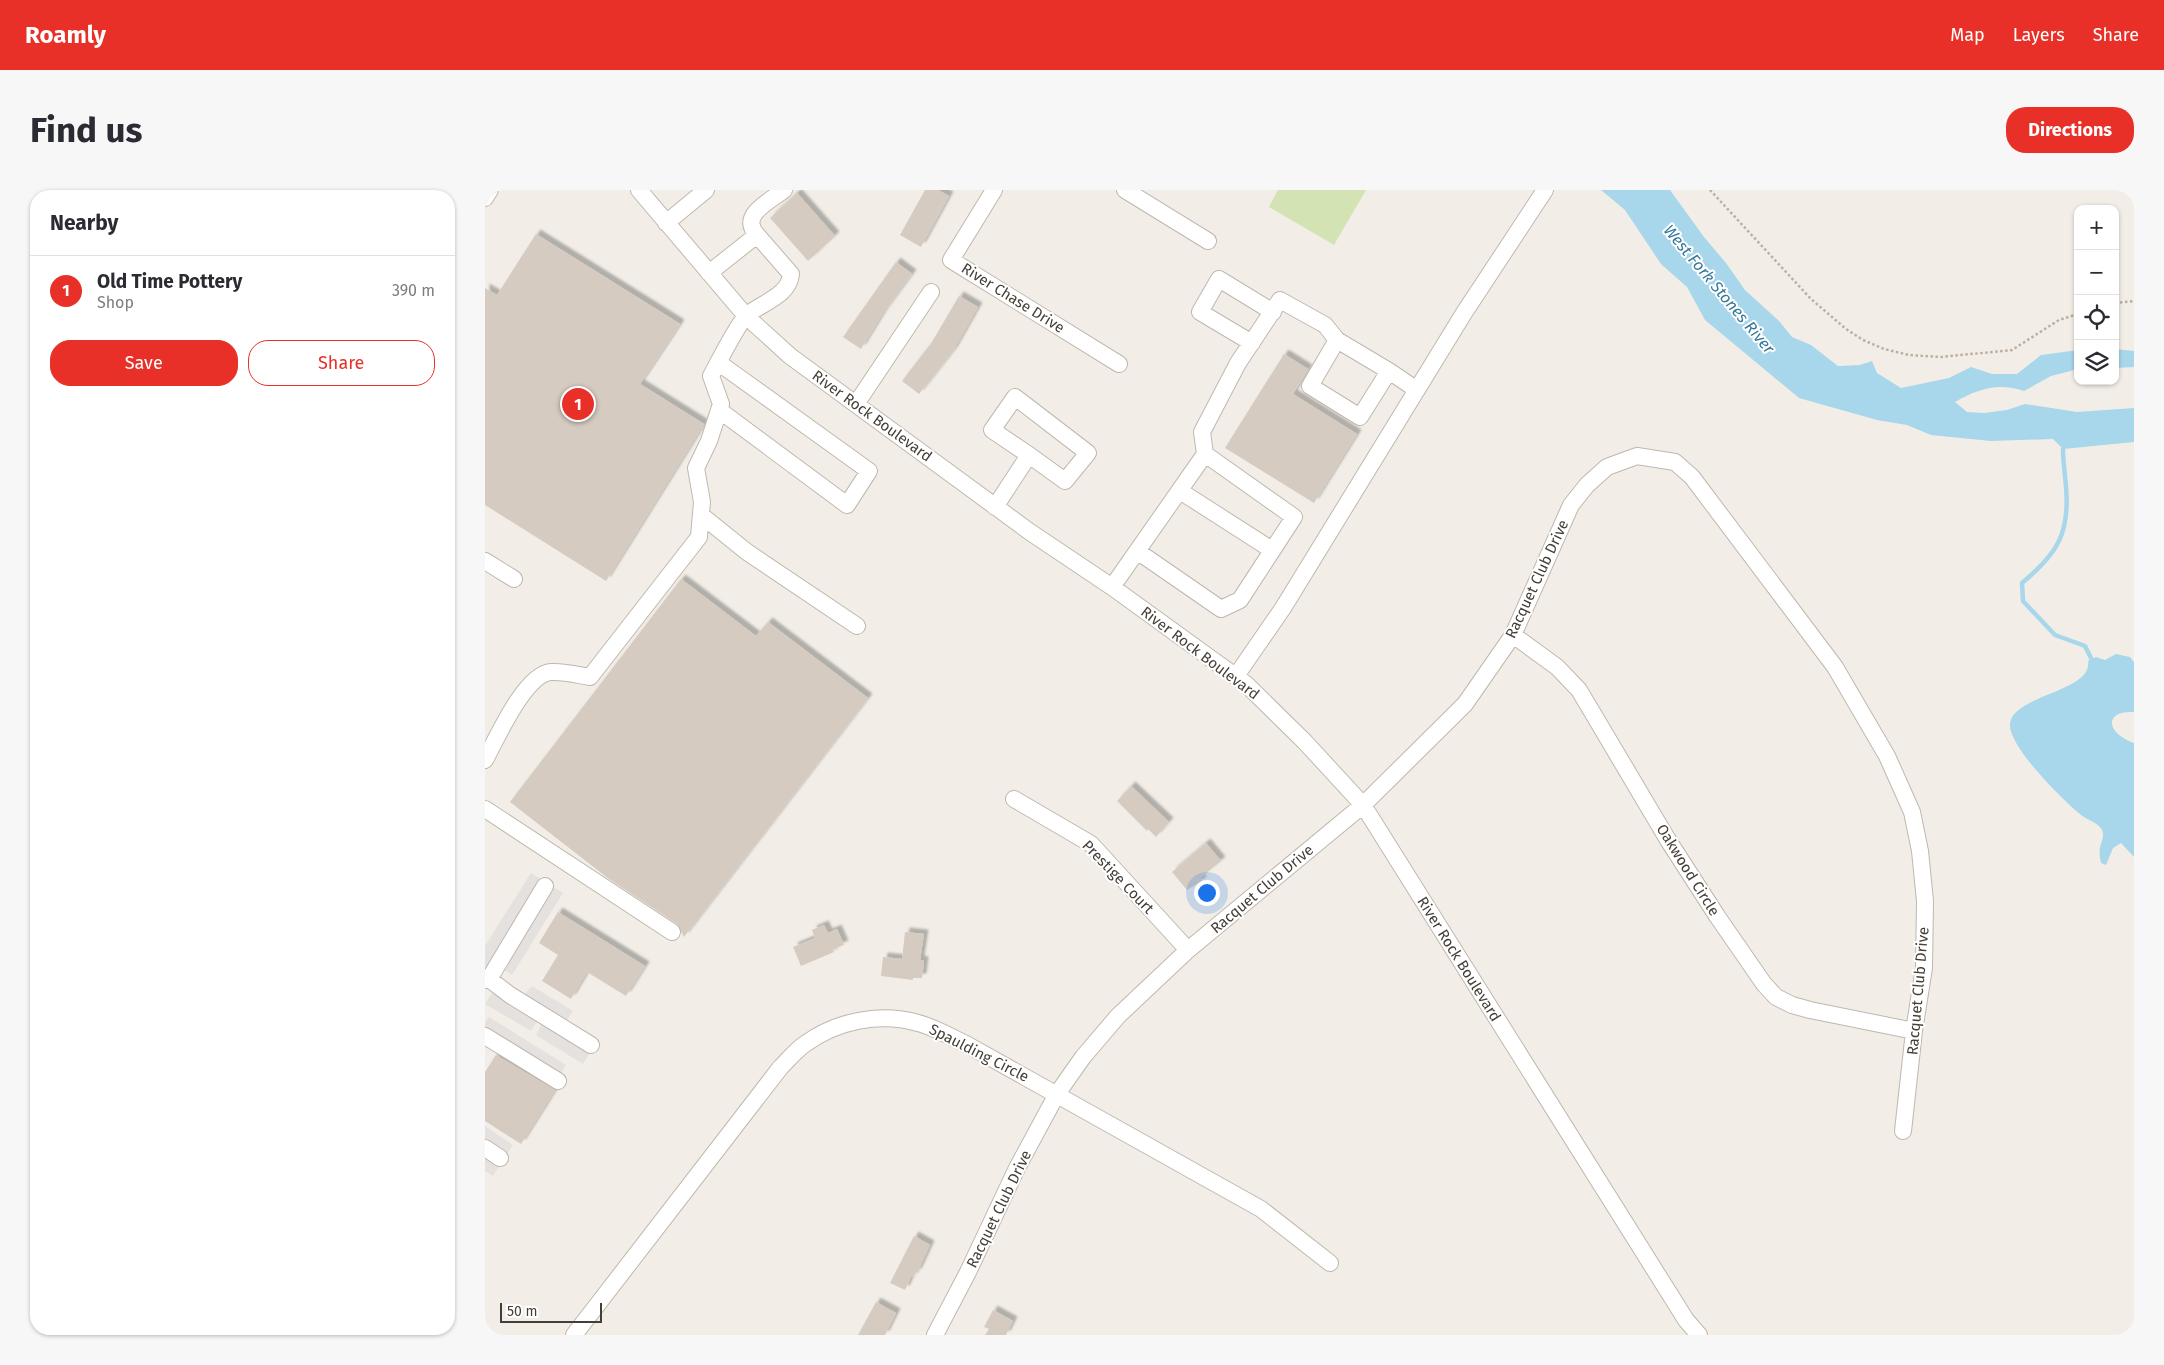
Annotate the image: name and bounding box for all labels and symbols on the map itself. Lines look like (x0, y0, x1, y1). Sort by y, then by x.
water label: West Fork Stones River (1660, 221, 1779, 358)
street label: River Chase Drive (958, 259, 1068, 337)
street label: River Rock Boulevard (809, 366, 935, 466)
pin: 1 (562, 385, 594, 423)
street label: Racquet Club Drive (1502, 517, 1572, 641)
street label: River Rock Boulevard (1137, 603, 1263, 703)
street label: Oakwood Circle (1653, 821, 1723, 919)
street label: Prestige Court (1078, 837, 1158, 918)
street label: Racquet Club Drive (1207, 841, 1317, 937)
your location (1194, 880, 1220, 906)
street label: River Rock Boulevard (1413, 893, 1505, 1025)
street label: Racquet Club Drive (1903, 926, 1933, 1056)
street label: Spaulding Circle (926, 1020, 1032, 1086)
street label: Racquet Club Drive (963, 1147, 1035, 1271)
scale bar (500, 1300, 603, 1323)

